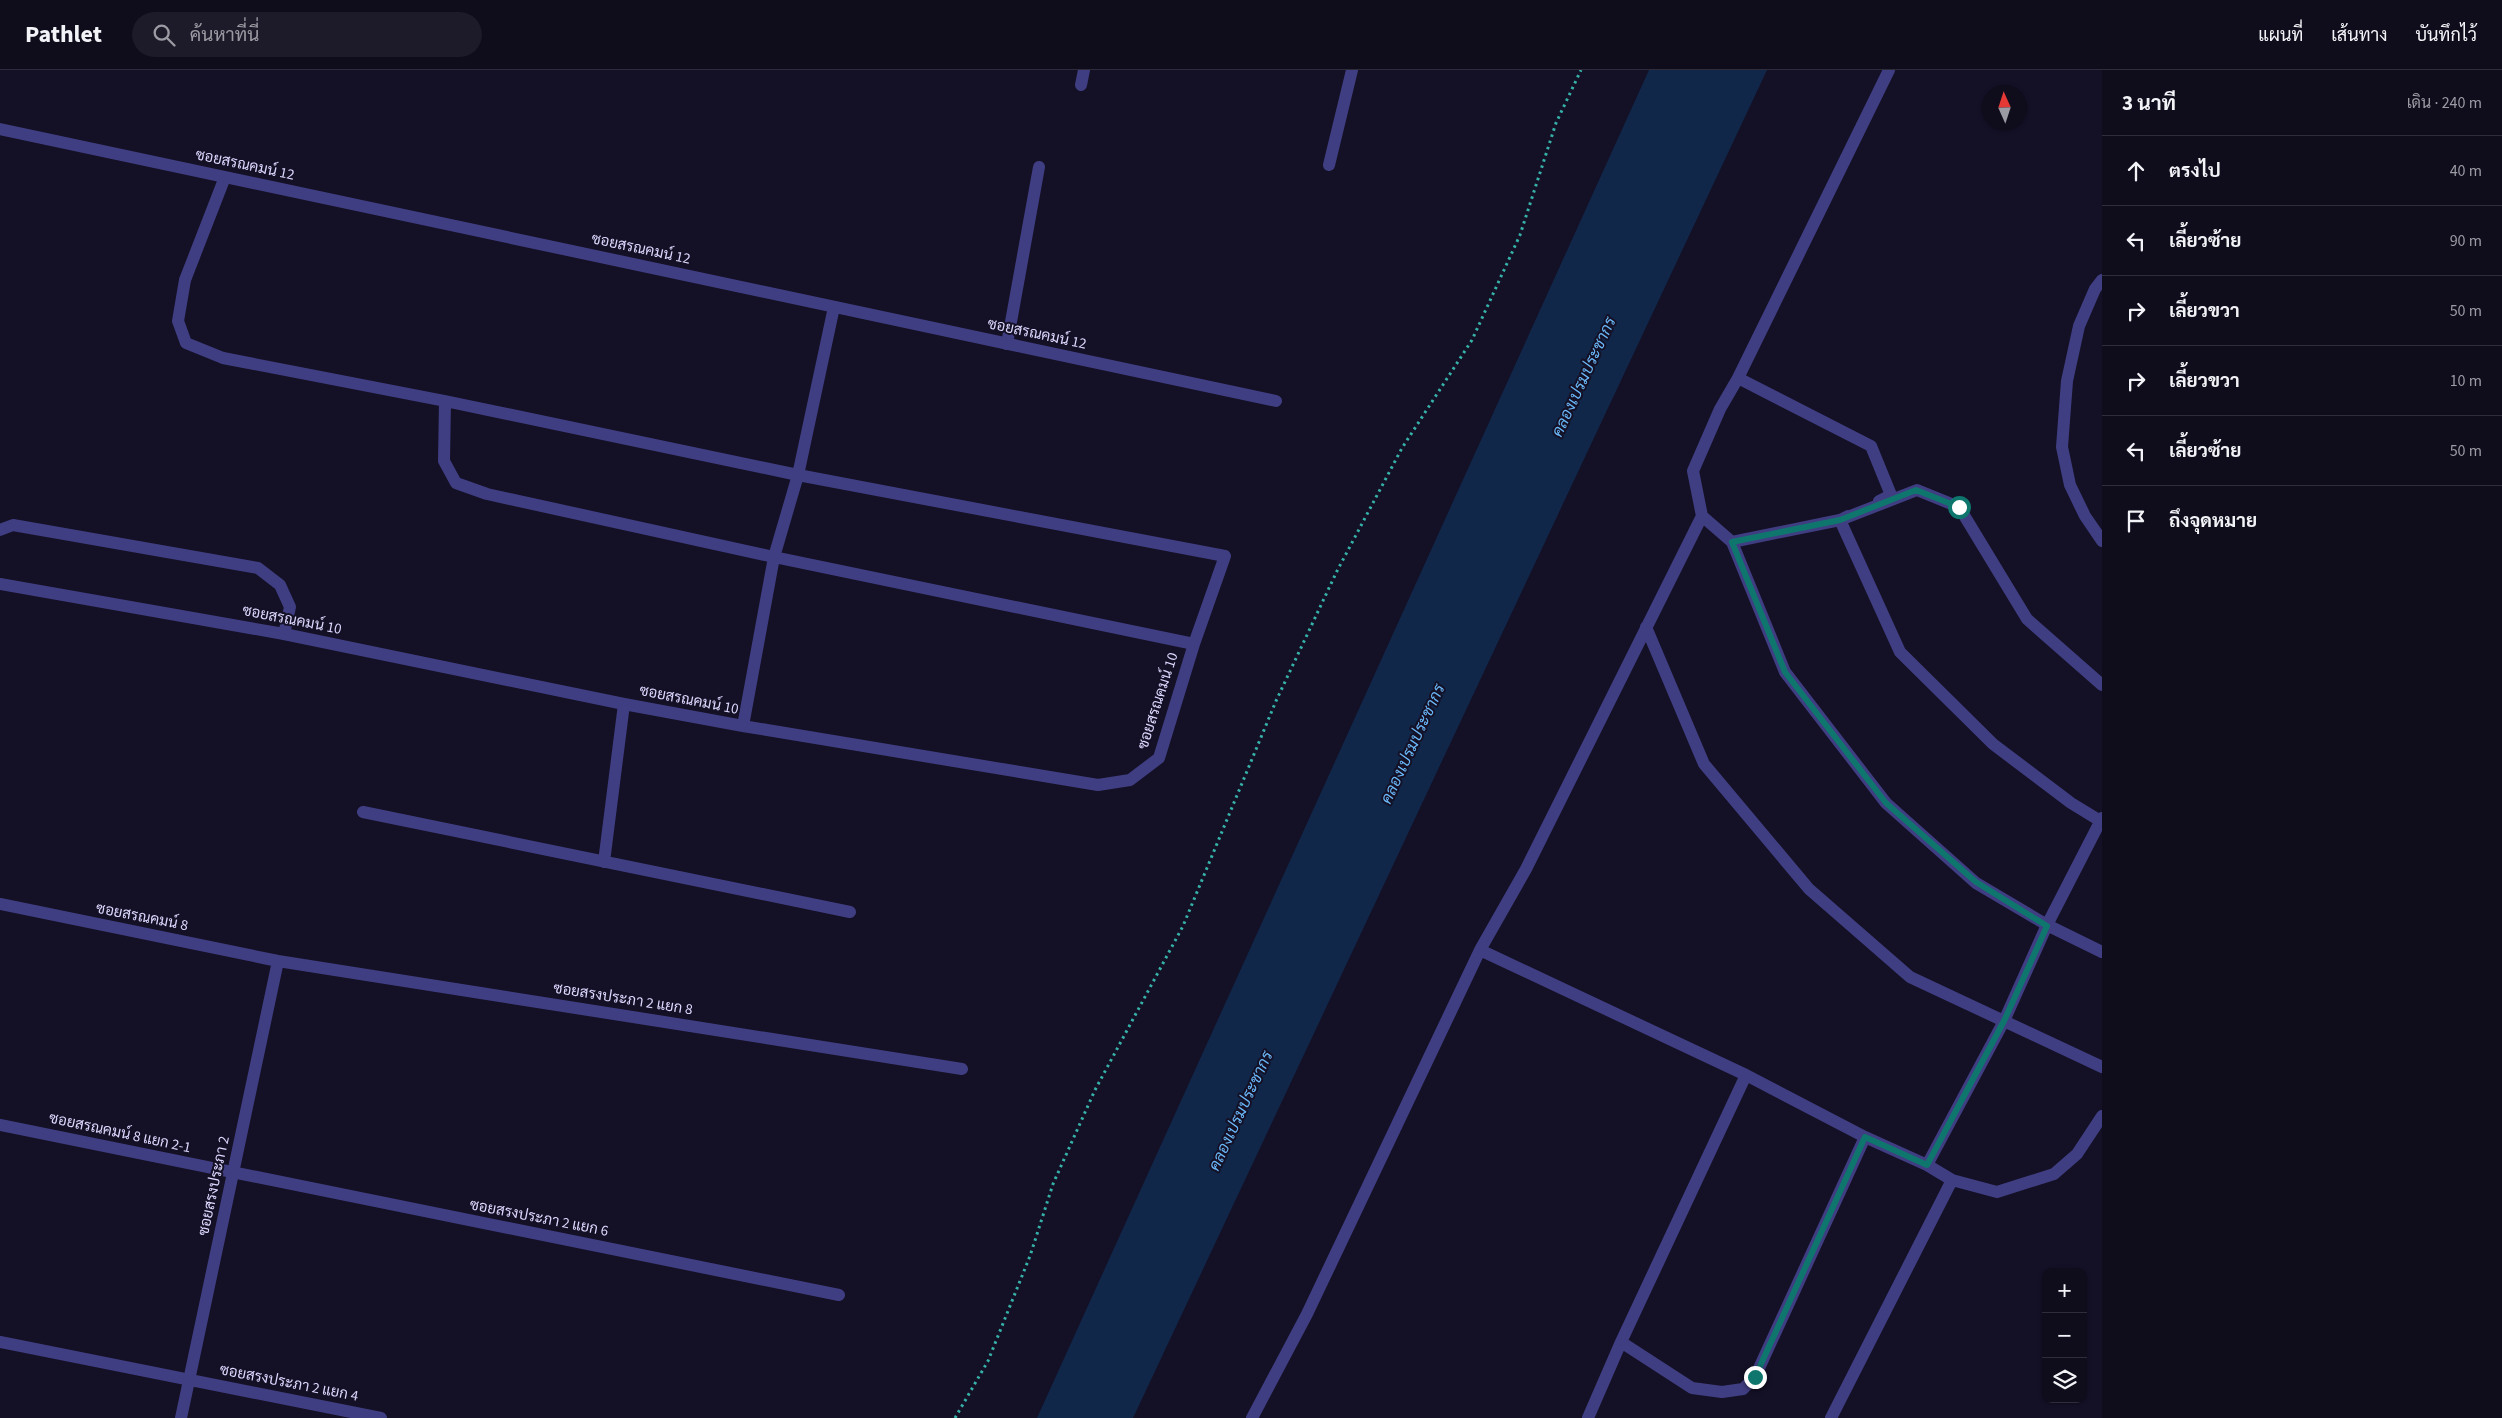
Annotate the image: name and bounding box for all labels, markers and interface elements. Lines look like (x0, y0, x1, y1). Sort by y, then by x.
search box (132, 12, 482, 57)
text: Pathlet (25, 17, 102, 52)
icon: search (150, 21, 178, 49)
text: ค้นหาที่นี่ (190, 22, 259, 49)
text: แผนที่ (2258, 23, 2303, 48)
text: เส้นทาง (2331, 23, 2387, 48)
text: บันทึกไว้ (2415, 23, 2477, 48)
north arrow (1982, 85, 2027, 130)
text: 3 นาที (2122, 88, 2176, 118)
text: เดิน · 240 m (2407, 92, 2482, 114)
street label: ซอยสรณคมน์ 12 (194, 144, 296, 186)
icon: ahead (2122, 157, 2150, 185)
text: ตรงไป (2169, 158, 2221, 185)
text: 40 m (2450, 160, 2482, 182)
icon: left (2122, 227, 2150, 255)
street label: ซอยสรณคมน์ 12 (590, 228, 692, 270)
text: เลี้ยวซ้าย (2169, 228, 2241, 255)
text: 90 m (2450, 230, 2482, 252)
icon: right (2122, 297, 2150, 325)
text: เลี้ยวขวา (2169, 298, 2240, 325)
text: 50 m (2450, 300, 2482, 322)
water label: คลองเปรมประชากร (1547, 312, 1622, 440)
street label: ซอยสรณคมน์ 12 (986, 313, 1088, 355)
icon: right (2122, 367, 2150, 395)
text: เลี้ยวขวา (2169, 368, 2240, 395)
text: 10 m (2450, 370, 2482, 392)
icon: left (2122, 437, 2150, 465)
text: เลี้ยวซ้าย (2169, 438, 2241, 465)
text: 50 m (2450, 440, 2482, 462)
route start (1948, 496, 1971, 519)
icon: arrive (2122, 507, 2150, 535)
text: ถึงจุดหมาย (2169, 508, 2257, 535)
street label: ซอยสรณคมน์ 10 (241, 600, 343, 640)
street label: ซอยสรณคมน์ 10 (1132, 650, 1184, 752)
water label: คลองเปรมประชากร (1376, 679, 1451, 807)
street label: ซอยสรณคมน์ 10 (638, 680, 740, 720)
street label: ซอยสรณคมน์ 8 (94, 898, 190, 936)
street label: ซอยสรงประภา 2 แยก 8 (552, 978, 694, 1020)
water label: คลองเปรมประชากร (1204, 1046, 1279, 1174)
street label: ซอยสรณคมน์ 8 แยก 2-1 (47, 1108, 193, 1158)
street label: ซอยสรงประภา 2 (193, 1134, 235, 1238)
street label: ซอยสรงประภา 2 แยก 6 (468, 1194, 610, 1242)
map controls (2042, 1268, 2087, 1403)
button: + (2042, 1268, 2087, 1313)
button: − (2042, 1313, 2087, 1358)
button: layers (2042, 1358, 2087, 1403)
street label: ซอยสรงประภา 2 แยก 4 (218, 1359, 361, 1407)
route end (1744, 1366, 1767, 1389)

